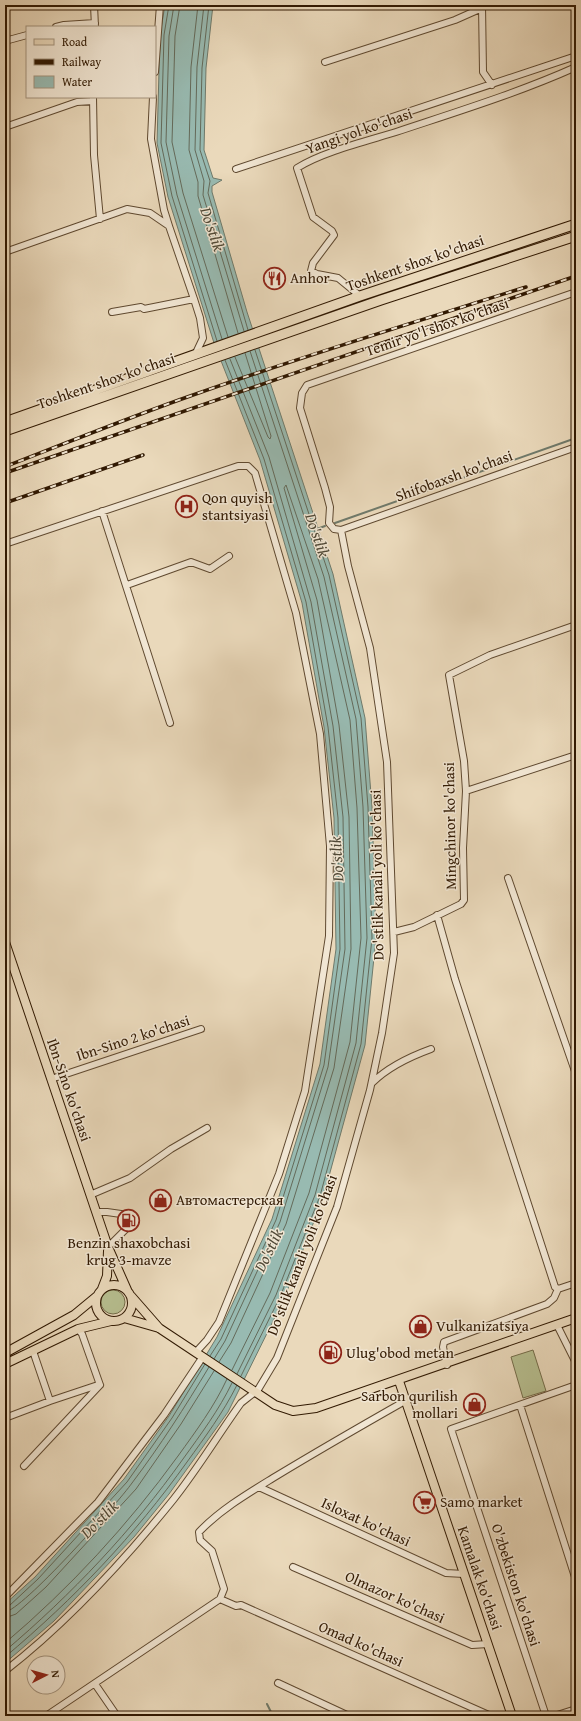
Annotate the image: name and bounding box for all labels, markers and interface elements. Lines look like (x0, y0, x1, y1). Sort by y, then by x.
legend (26, 26, 156, 98)
text: Road (62, 33, 88, 50)
text: Railway (62, 53, 101, 70)
text: Water (62, 73, 92, 90)
street label: Yangi yol ko'chasi (303, 102, 415, 159)
water label: Do'stlik (194, 203, 232, 255)
street label: Toshkent shox ko'chasi (343, 229, 487, 296)
restaurant icon: Anhor (261, 265, 287, 291)
place label: Anhor (290, 267, 330, 288)
street label: Temir yo'l shox ko'chasi (362, 292, 511, 361)
street label: Toshkent shox ko'chasi (34, 347, 178, 414)
street label: Shifobaxsh ko'chasi (392, 445, 515, 507)
place label: Qon quyish stantsiyasi (202, 487, 273, 525)
hospital icon: Qon quyish stantsiyasi (173, 494, 199, 520)
water label: Do'stlik (299, 509, 337, 561)
street label: Mingchinor ko'chasi (438, 762, 461, 890)
street label: Do'stlik kanali yoli ko'chasi (365, 790, 388, 961)
water label: Do'stlik (322, 835, 350, 883)
street label: Ibn-Sino 2 ko'chasi (73, 1009, 192, 1066)
street label: Ibn-Sino ko'chasi (42, 1035, 97, 1144)
street label: Do'stlik kanali yoli ko'chasi (261, 1171, 342, 1338)
shop icon: Автомастерская (147, 1187, 173, 1213)
place label: Автомастерская (176, 1189, 284, 1210)
fuel station icon: Benzin shaxobchasi krug 3-mavze (116, 1207, 142, 1233)
water label: Do'stlik (247, 1224, 289, 1277)
place label: Benzin shaxobchasi krug 3-mavze (68, 1232, 190, 1270)
shop icon: Vulkanizatsiya (408, 1313, 434, 1339)
place label: Vulkanizatsiya (436, 1315, 529, 1336)
fuel station icon: Ulug'obod metan (317, 1340, 343, 1366)
place label: Ulug'obod metan (346, 1342, 455, 1363)
place label: Sarbon qurilish mollari (361, 1385, 459, 1423)
shop icon: Sarbon qurilish mollari (461, 1392, 487, 1418)
supermarket icon: Samo market (412, 1489, 438, 1515)
place label: Samo market (440, 1491, 524, 1512)
street label: Isloxat ko'chasi (318, 1492, 414, 1551)
water label: Do'stlik (74, 1494, 124, 1544)
street label: O'zbekiston ko'chasi (487, 1521, 546, 1649)
street label: Kamalak ko'chasi (453, 1523, 508, 1633)
street label: Olmazor ko'chasi (342, 1565, 448, 1628)
street label: Omad ko'chasi (316, 1616, 407, 1672)
north arrow (26, 1655, 66, 1695)
text: N (48, 1669, 64, 1679)

